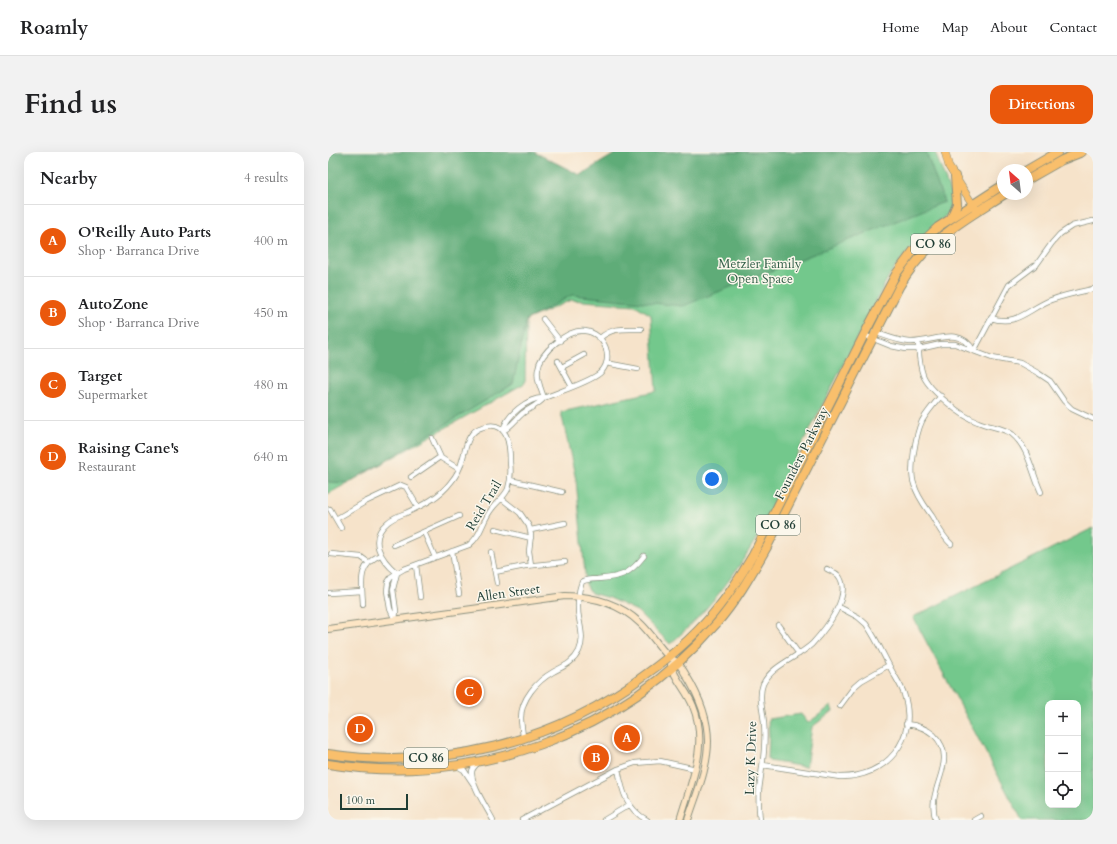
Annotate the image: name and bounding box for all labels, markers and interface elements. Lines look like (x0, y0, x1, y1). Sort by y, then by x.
text: Roamly (20, 15, 88, 41)
text: Home (882, 18, 920, 37)
text: Map (942, 18, 968, 37)
text: About (990, 18, 1027, 37)
text: Contact (1049, 18, 1097, 37)
text: Find us (24, 85, 117, 123)
button: Directions (990, 85, 1093, 124)
north arrow (997, 164, 1033, 200)
text: Nearby (40, 167, 97, 190)
text: 4 results (244, 169, 288, 187)
text: O'Reilly Auto Parts (78, 222, 211, 242)
text: A (48, 232, 58, 250)
text: 400 m (254, 232, 288, 250)
road number: CO 86 (911, 234, 955, 254)
text: Shop · Barranca Drive (78, 242, 199, 260)
park label: Metzler Family Open Space (718, 255, 802, 288)
text: AutoZone (78, 294, 149, 314)
text: B (48, 304, 58, 322)
text: 450 m (254, 304, 288, 322)
text: Shop · Barranca Drive (78, 314, 199, 332)
text: Target (78, 366, 122, 386)
text: C (48, 376, 58, 394)
text: 480 m (254, 376, 288, 394)
text: Supermarket (78, 386, 148, 404)
street label: Founders Parkway (771, 404, 833, 503)
text: Raising Cane's (78, 438, 179, 458)
text: D (47, 448, 59, 466)
text: 640 m (254, 448, 288, 466)
text: Restaurant (78, 458, 136, 476)
your location (702, 469, 722, 489)
street label: Reid Trail (462, 476, 506, 534)
road number: CO 86 (756, 515, 800, 535)
street label: Allen Street (475, 580, 541, 606)
pin: C (456, 677, 482, 707)
map controls (1045, 700, 1081, 808)
button: + (1045, 700, 1081, 736)
pin: D (347, 714, 373, 744)
street label: Lazy K Drive (741, 721, 761, 795)
pin: A (614, 723, 640, 753)
button: − (1045, 736, 1081, 772)
pin: B (583, 743, 609, 773)
road number: CO 86 (404, 748, 448, 768)
button: locate (1045, 772, 1081, 808)
scale bar (340, 792, 408, 811)
text: 100 m (346, 793, 375, 808)

